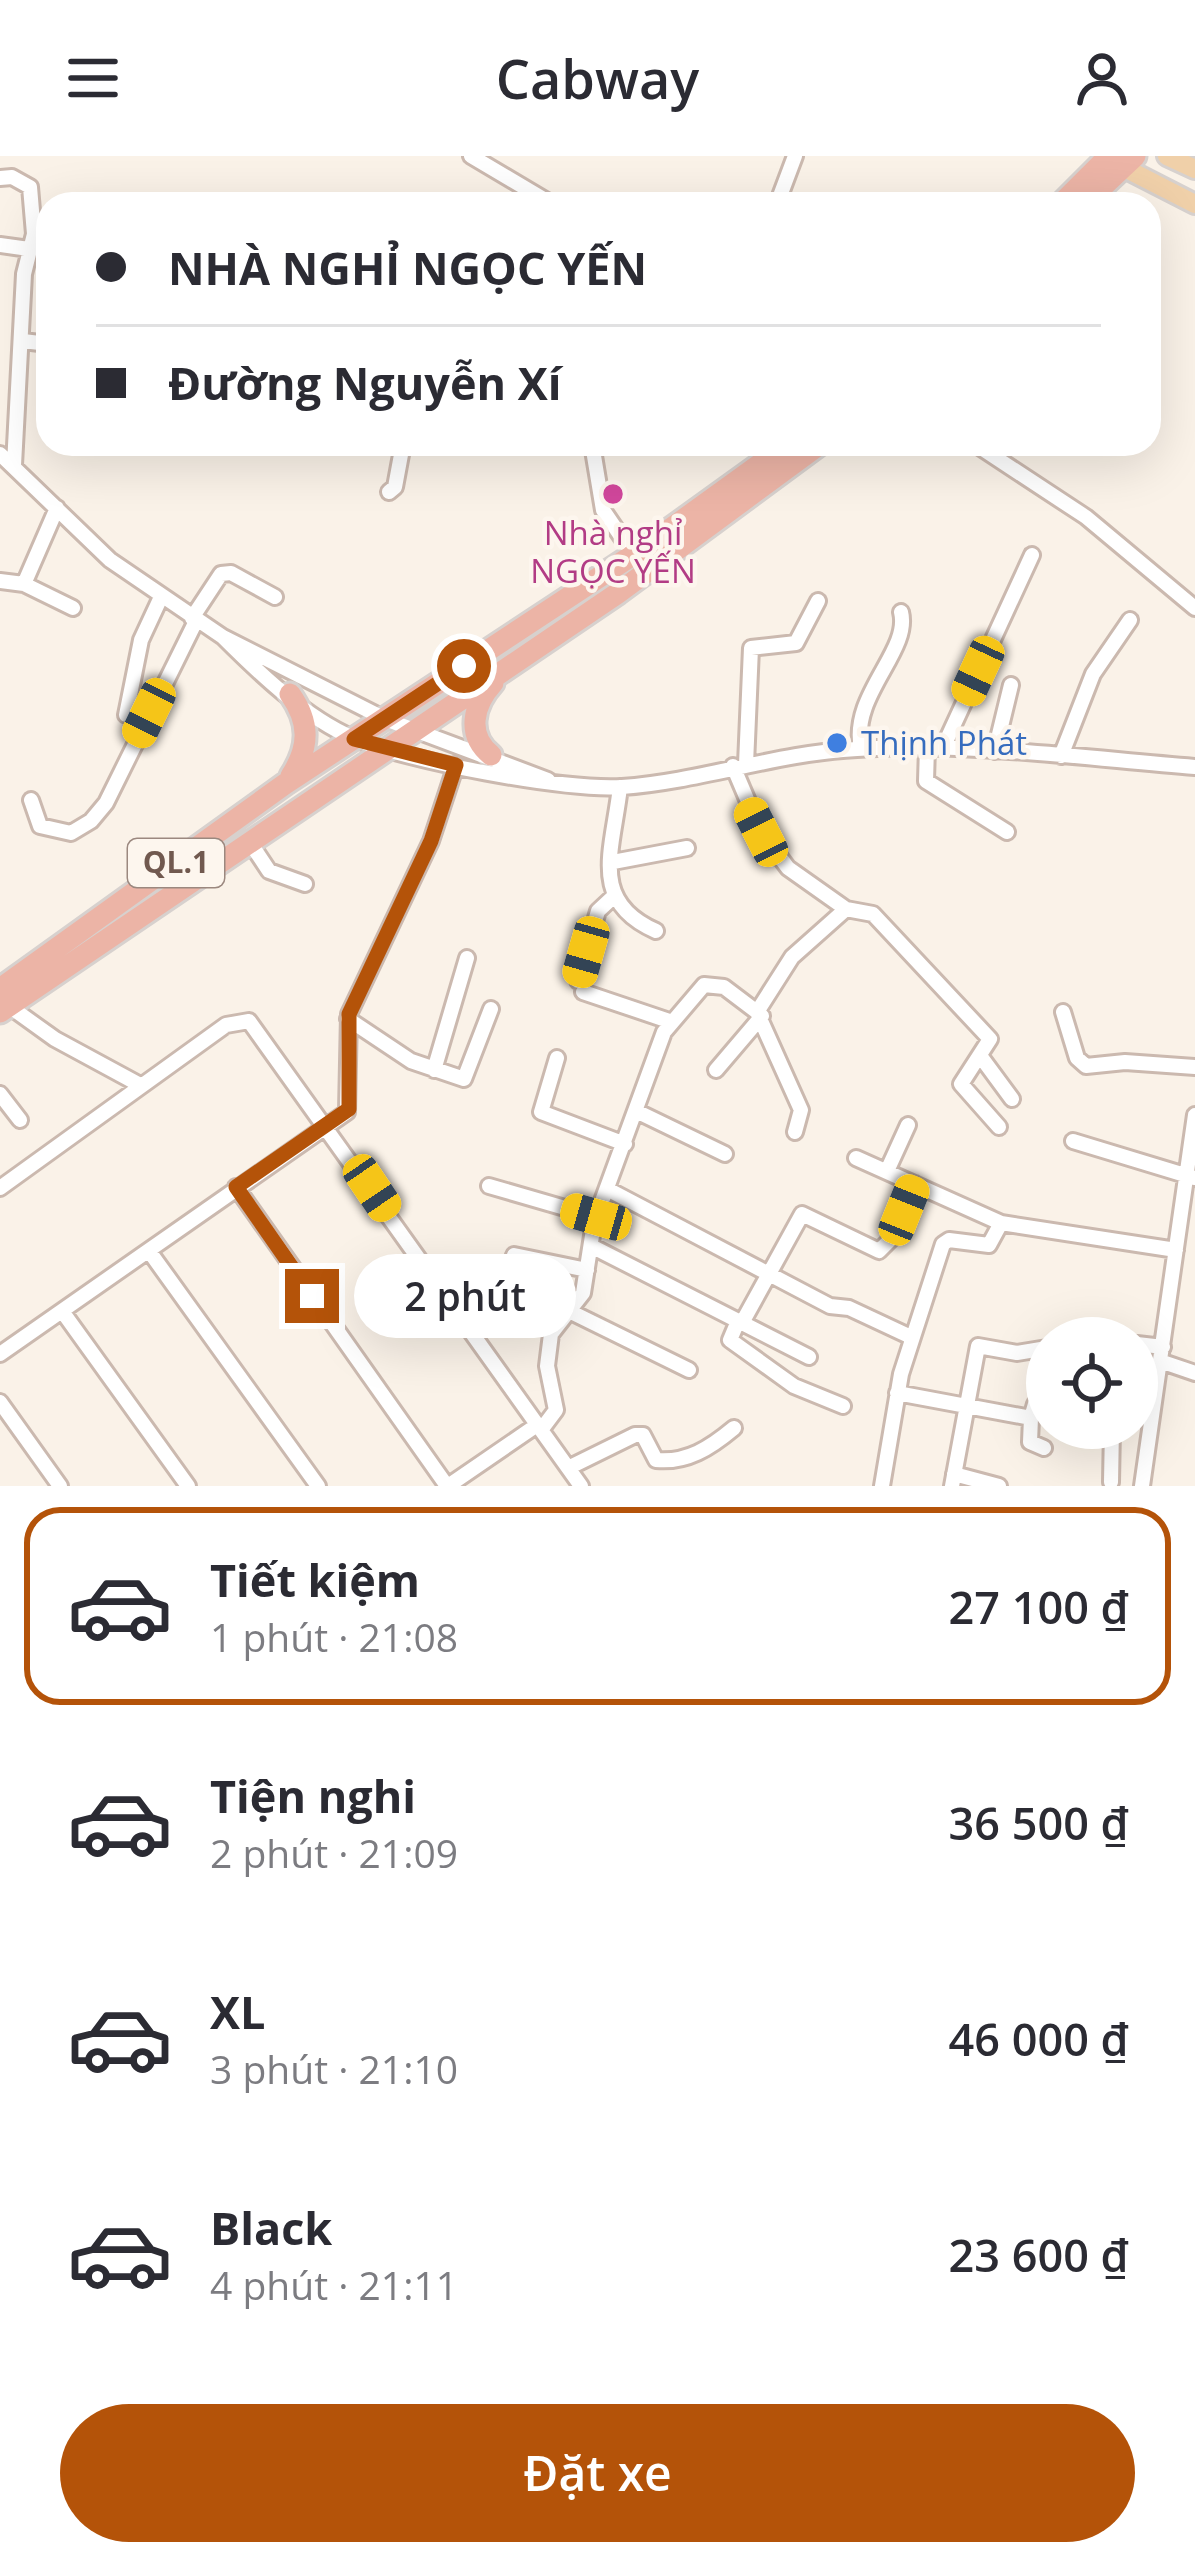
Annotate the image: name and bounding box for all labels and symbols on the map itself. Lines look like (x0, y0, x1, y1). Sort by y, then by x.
marker: Nhà nghỉ NGỌC YẾN (600, 481, 626, 507)
place label: Nhà nghỉ NGỌC YẾN (530, 510, 696, 593)
car (946, 631, 1010, 711)
route start (437, 639, 491, 693)
car (117, 673, 181, 753)
place label: Thịnh Phát (861, 720, 1027, 765)
marker: Thịnh Phát (824, 730, 850, 756)
car (729, 792, 793, 872)
road number: QL.1 (128, 839, 224, 887)
car (559, 912, 613, 992)
car (337, 1148, 407, 1228)
car (874, 1170, 934, 1250)
car (556, 1190, 636, 1244)
callout: 2 phút (354, 1254, 576, 1338)
route end (285, 1269, 339, 1323)

